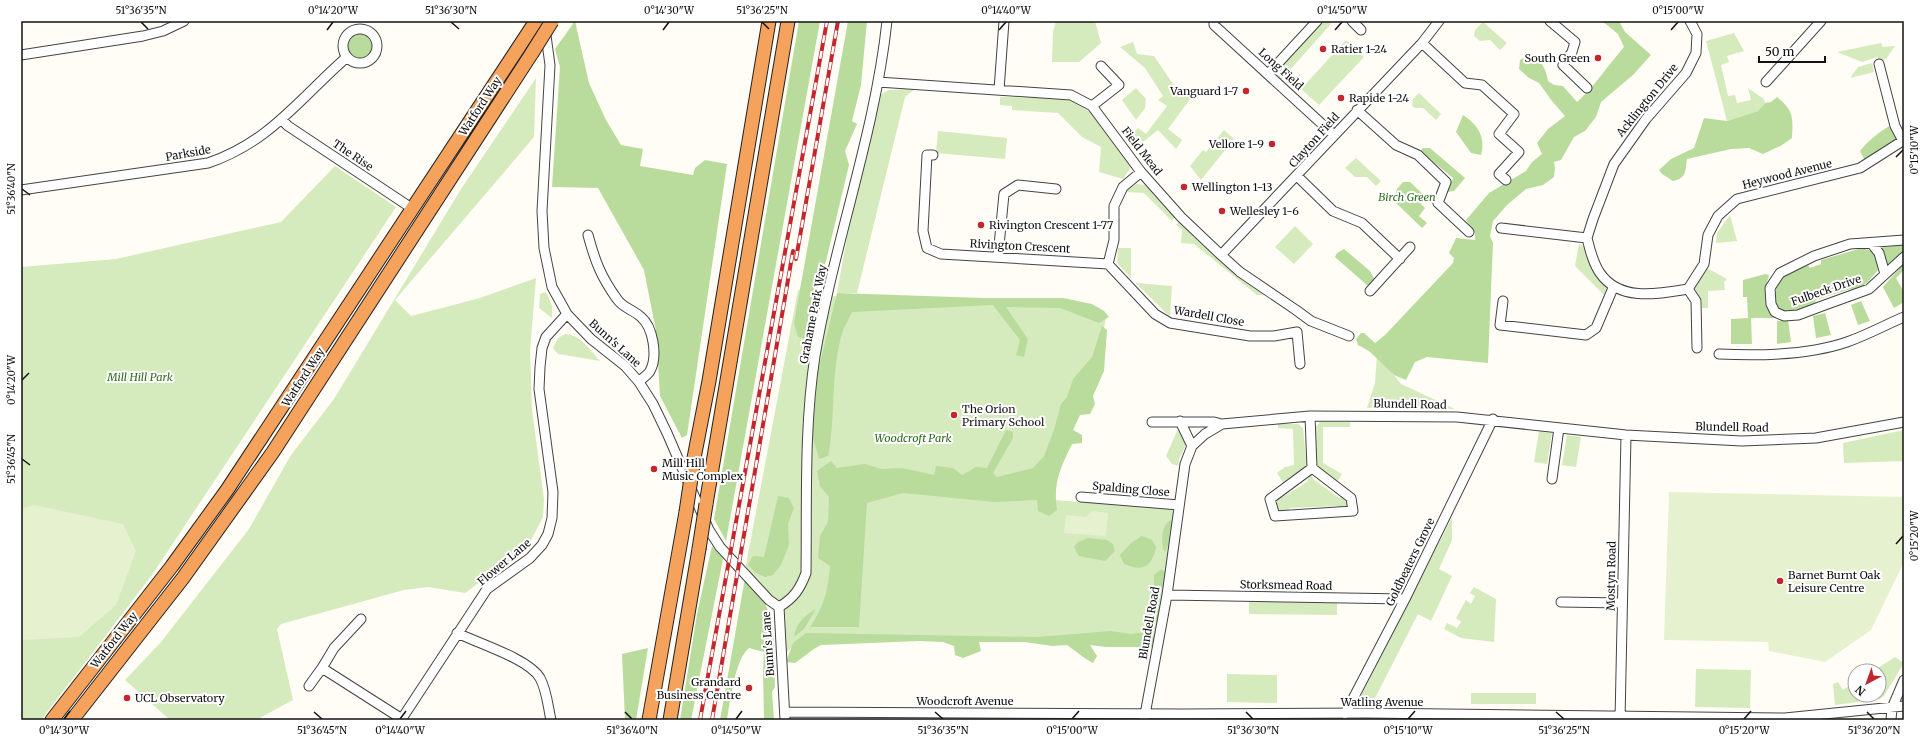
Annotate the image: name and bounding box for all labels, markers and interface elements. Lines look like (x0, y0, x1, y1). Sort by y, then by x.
text: 51°36'35"N (116, 4, 167, 17)
text: 0°14'20"W (308, 4, 359, 17)
text: 51°36'30"N (425, 4, 477, 17)
text: 0°14'30"W (644, 4, 695, 17)
text: 51°36'25"N (736, 4, 788, 17)
text: 0°14'40"W (981, 4, 1032, 17)
text: 0°14'50"W (1317, 4, 1368, 17)
text: 0°15'00"W (1652, 4, 1705, 17)
scale bar (1759, 38, 1825, 64)
place label: Ratier 1-24 (1331, 42, 1387, 56)
marker: Ratier 1-24 (1318, 44, 1328, 54)
text: 50 m (1765, 44, 1794, 59)
street label: Long Field (1256, 45, 1307, 93)
place label: South Green (1525, 51, 1591, 65)
marker: South Green (1593, 53, 1603, 63)
street label: Acklington Drive (1613, 60, 1681, 140)
street label: Watford Way (455, 73, 505, 139)
place label: Vanguard 1-7 (1169, 84, 1238, 98)
marker: Vanguard 1-7 (1241, 86, 1251, 96)
place label: Rapide 1-24 (1349, 91, 1409, 105)
marker: Rapide 1-24 (1336, 93, 1346, 103)
street label: Clayton Field (1286, 109, 1343, 170)
street label: Field Mead (1119, 124, 1165, 178)
text: 0°15'10"W (1908, 124, 1921, 175)
street label: The Rise (330, 136, 376, 174)
place label: Vellore 1-9 (1208, 137, 1264, 151)
marker: Vellore 1-9 (1267, 139, 1277, 149)
street label: Parkside (164, 142, 212, 164)
street label: Heywood Avenue (1741, 156, 1833, 192)
text: 51°36'40"N (5, 163, 18, 215)
place label: Wellington 1-13 (1191, 180, 1273, 194)
marker: Wellington 1-13 (1179, 182, 1189, 192)
park label: Birch Green (1378, 190, 1436, 204)
place label: Wellesley 1-6 (1229, 204, 1299, 218)
marker: Wellesley 1-6 (1217, 206, 1227, 216)
place label: Rivington Crescent 1-77 (989, 218, 1113, 232)
marker: Rivington Crescent 1-77 (976, 220, 986, 230)
street label: Rivington Crescent (969, 236, 1071, 256)
street label: Grahame Park Way (797, 263, 830, 365)
street label: Fulbeck Drive (1789, 271, 1863, 309)
street label: Wardell Close (1172, 303, 1245, 329)
street label: Bunn's Lane (586, 316, 644, 370)
street label: Watford Way (278, 344, 328, 410)
text: 0°14'20"W (5, 354, 18, 405)
park label: Mill Hill Park (106, 370, 173, 384)
street label: Blundell Road (1373, 396, 1447, 412)
place label: The Orion Primary School (962, 402, 1045, 429)
marker: The Orion Primary School (949, 410, 959, 420)
street label: Blundell Road (1695, 419, 1769, 435)
park label: Woodcroft Park (875, 431, 951, 445)
text: 51°36'45"N (5, 434, 18, 484)
place label: Mill Hill Music Complex (662, 456, 743, 483)
marker: Mill Hill Music Complex (649, 464, 659, 474)
street label: Spalding Close (1092, 479, 1170, 499)
text: 0°15'20"W (1908, 510, 1921, 561)
street label: Goldbeaters Grove (1383, 515, 1438, 608)
street label: Flower Lane (475, 536, 534, 588)
street label: Mostyn Road (1603, 541, 1619, 611)
place label: Barnet Burnt Oak Leisure Centre (1788, 568, 1880, 595)
marker: Barnet Burnt Oak Leisure Centre (1775, 576, 1785, 586)
street label: Storksmead Road (1240, 577, 1333, 593)
street label: Blundell Road (1136, 585, 1162, 660)
street label: Watford Way (87, 609, 141, 672)
street label: Bunn's Lane (759, 611, 777, 677)
north arrow (1847, 663, 1887, 703)
place label: Grandard Business Centre (657, 675, 741, 702)
text: N (1852, 682, 1868, 699)
marker: Grandard Business Centre (744, 683, 754, 693)
place label: UCL Observatory (135, 691, 225, 705)
marker: UCL Observatory (122, 693, 132, 703)
street label: Woodcroft Avenue (916, 694, 1014, 708)
street label: Watling Avenue (1340, 695, 1424, 709)
text: 0°14'30"W (39, 724, 90, 737)
text: 51°36'45"N (297, 724, 347, 737)
text: 0°14'40"W (375, 724, 426, 737)
text: 51°36'40"N (606, 724, 658, 737)
text: 0°14'50"W (711, 724, 762, 737)
text: 51°36'35"N (918, 724, 969, 737)
text: 0°15'00"W (1046, 724, 1099, 737)
text: 51°36'30"N (1227, 724, 1279, 737)
text: 0°15'10"W (1383, 724, 1434, 737)
text: 51°36'25"N (1538, 724, 1590, 737)
text: 0°15'20"W (1719, 724, 1770, 737)
text: 51°36'20"N (1848, 724, 1900, 737)

